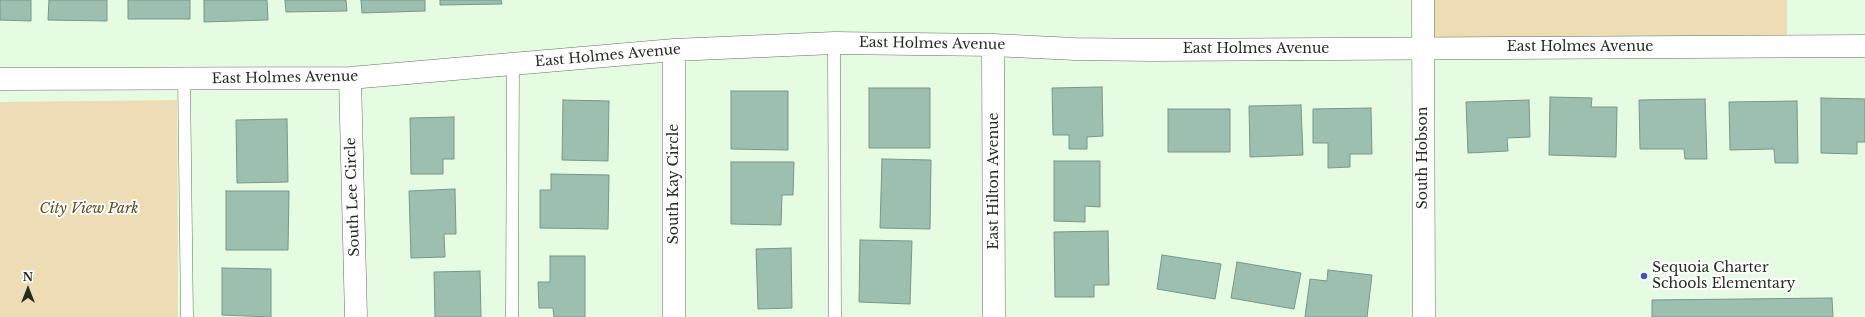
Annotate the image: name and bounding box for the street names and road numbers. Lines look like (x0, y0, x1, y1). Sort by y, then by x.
street label: East Holmes Avenue (859, 34, 1005, 54)
street label: East Holmes Avenue (1507, 39, 1653, 55)
street label: East Holmes Avenue (534, 41, 682, 71)
street label: East Holmes Avenue (1183, 41, 1329, 57)
street label: East Holmes Avenue (212, 68, 358, 88)
street label: South Hobson (1415, 107, 1431, 209)
street label: East Hilton Avenue (986, 112, 1002, 250)
street label: South Kay Circle (666, 124, 682, 244)
street label: South Lee Circle (343, 137, 363, 257)

